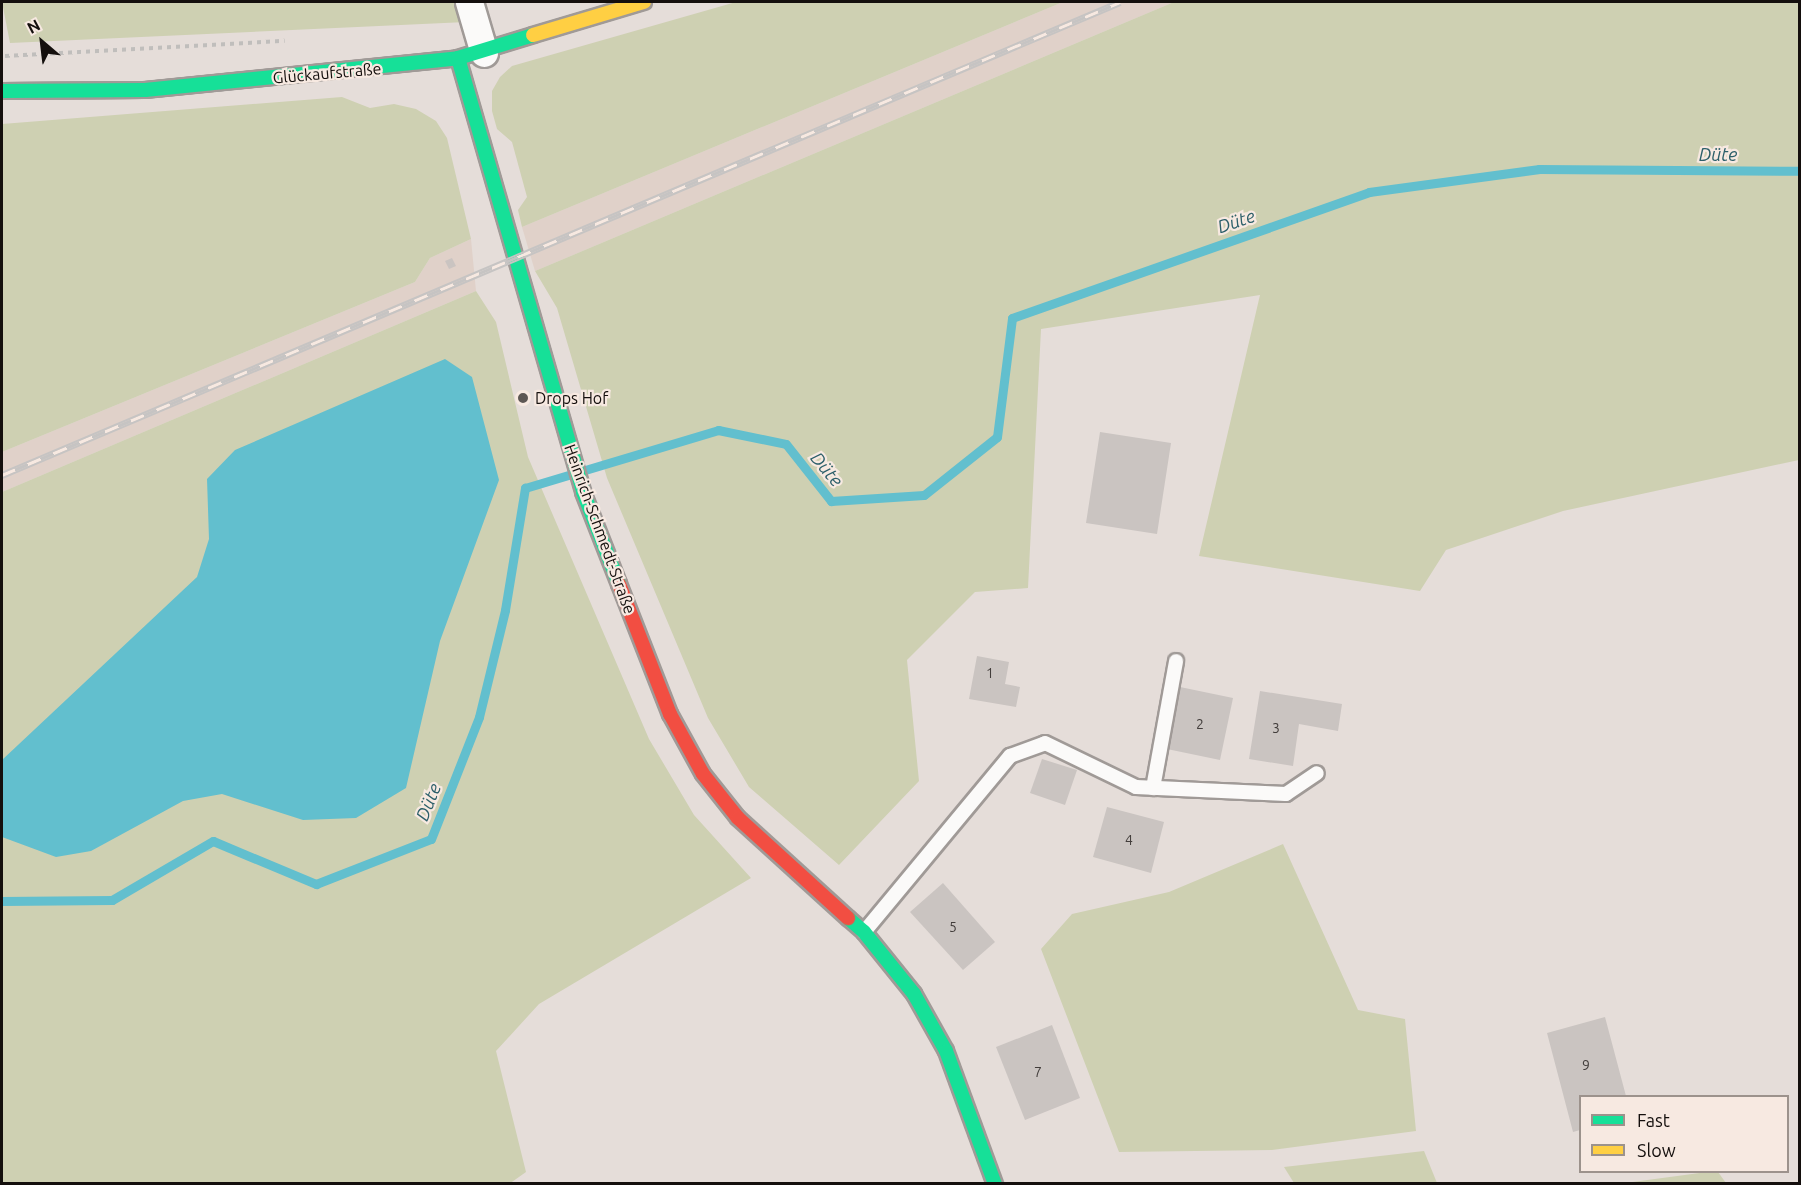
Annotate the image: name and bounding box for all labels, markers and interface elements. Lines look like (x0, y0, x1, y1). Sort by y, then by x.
north arrow (12, 12, 72, 72)
text: N (24, 15, 43, 37)
street label: Glückaufstraße (272, 59, 382, 87)
water label: Düte (1699, 143, 1737, 165)
water label: Düte (1214, 205, 1258, 237)
place label: Drops Hof (535, 388, 608, 408)
marker: Drops Hof (516, 391, 530, 405)
street label: Heinrich-Schmedt-Straße (560, 442, 640, 616)
water label: Düte (806, 447, 848, 491)
house number: 1 (986, 665, 994, 681)
house number: 2 (1196, 716, 1204, 732)
house number: 3 (1272, 720, 1280, 736)
water label: Düte (411, 780, 445, 824)
house number: 4 (1125, 832, 1133, 848)
house number: 5 (949, 919, 957, 935)
house number: 9 (1582, 1057, 1590, 1073)
house number: 7 (1034, 1064, 1042, 1080)
legend (1579, 1095, 1789, 1173)
text: Fast (1637, 1110, 1670, 1130)
text: Slow (1637, 1140, 1676, 1160)

